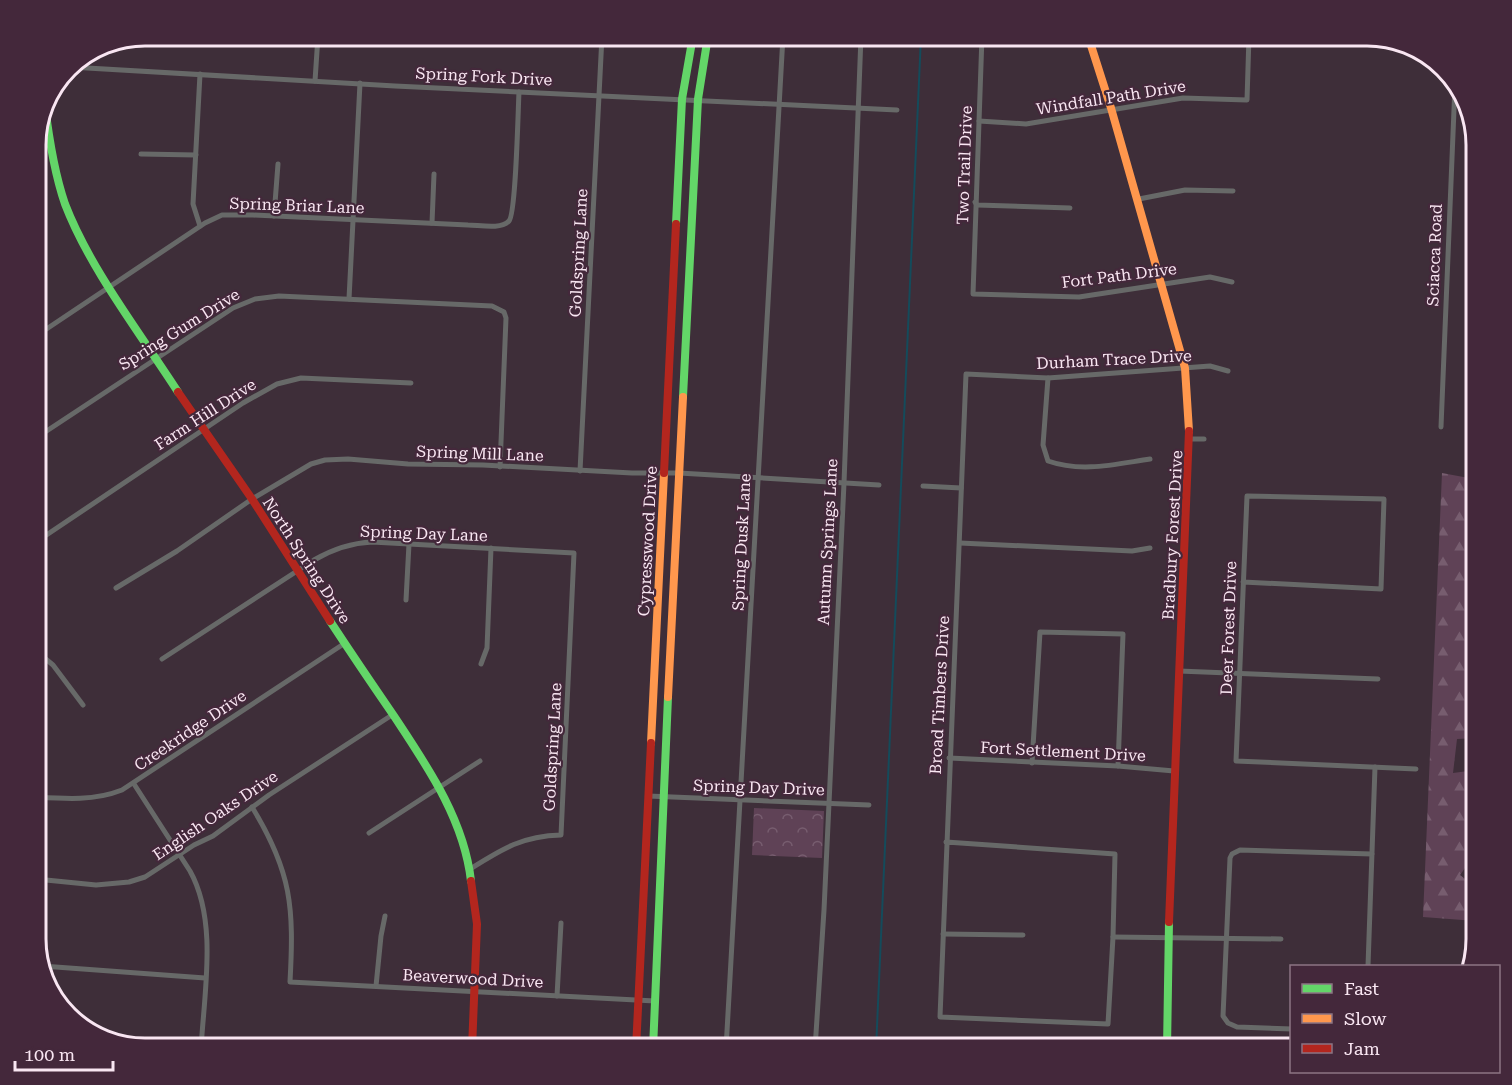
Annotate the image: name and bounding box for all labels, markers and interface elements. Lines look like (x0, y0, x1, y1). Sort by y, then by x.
street label: Spring Fork Drive (415, 63, 553, 90)
street label: Windfall Path Drive (1035, 76, 1187, 119)
street label: Two Trail Drive (953, 105, 976, 225)
street label: Goldspring Lane (566, 188, 591, 318)
street label: Spring Briar Lane (229, 194, 365, 217)
street label: Sciacca Road (1423, 203, 1446, 307)
street label: Fort Path Drive (1060, 259, 1178, 292)
street label: Spring Gum Drive (115, 284, 243, 374)
street label: Durham Trace Drive (1036, 346, 1192, 373)
street label: Farm Hill Drive (151, 375, 260, 454)
street label: Spring Mill Lane (416, 442, 544, 465)
street label: Bradbury Forest Drive (1159, 449, 1186, 620)
street label: Autumn Springs Lane (814, 458, 841, 626)
street label: Cypresswood Drive (634, 465, 661, 617)
street label: Spring Dusk Lane (728, 473, 755, 611)
street label: North Spring Drive (259, 493, 355, 627)
street label: Spring Day Lane (360, 522, 488, 545)
street label: Deer Forest Drive (1217, 561, 1240, 695)
street label: Broad Timbers Drive (926, 615, 953, 775)
street label: Goldspring Lane (540, 682, 565, 812)
street label: Creekridge Drive (131, 686, 250, 775)
street label: Fort Settlement Drive (980, 738, 1146, 765)
street label: English Oaks Drive (149, 766, 282, 864)
street label: Spring Day Drive (693, 776, 825, 799)
street label: Beaverwood Drive (402, 965, 544, 992)
legend (1290, 965, 1500, 1073)
text: Fast (1344, 978, 1379, 999)
text: Slow (1344, 1008, 1386, 1029)
scale bar (15, 1034, 112, 1072)
text: Jam (1344, 1038, 1380, 1059)
text: 100 m (24, 1044, 75, 1065)

